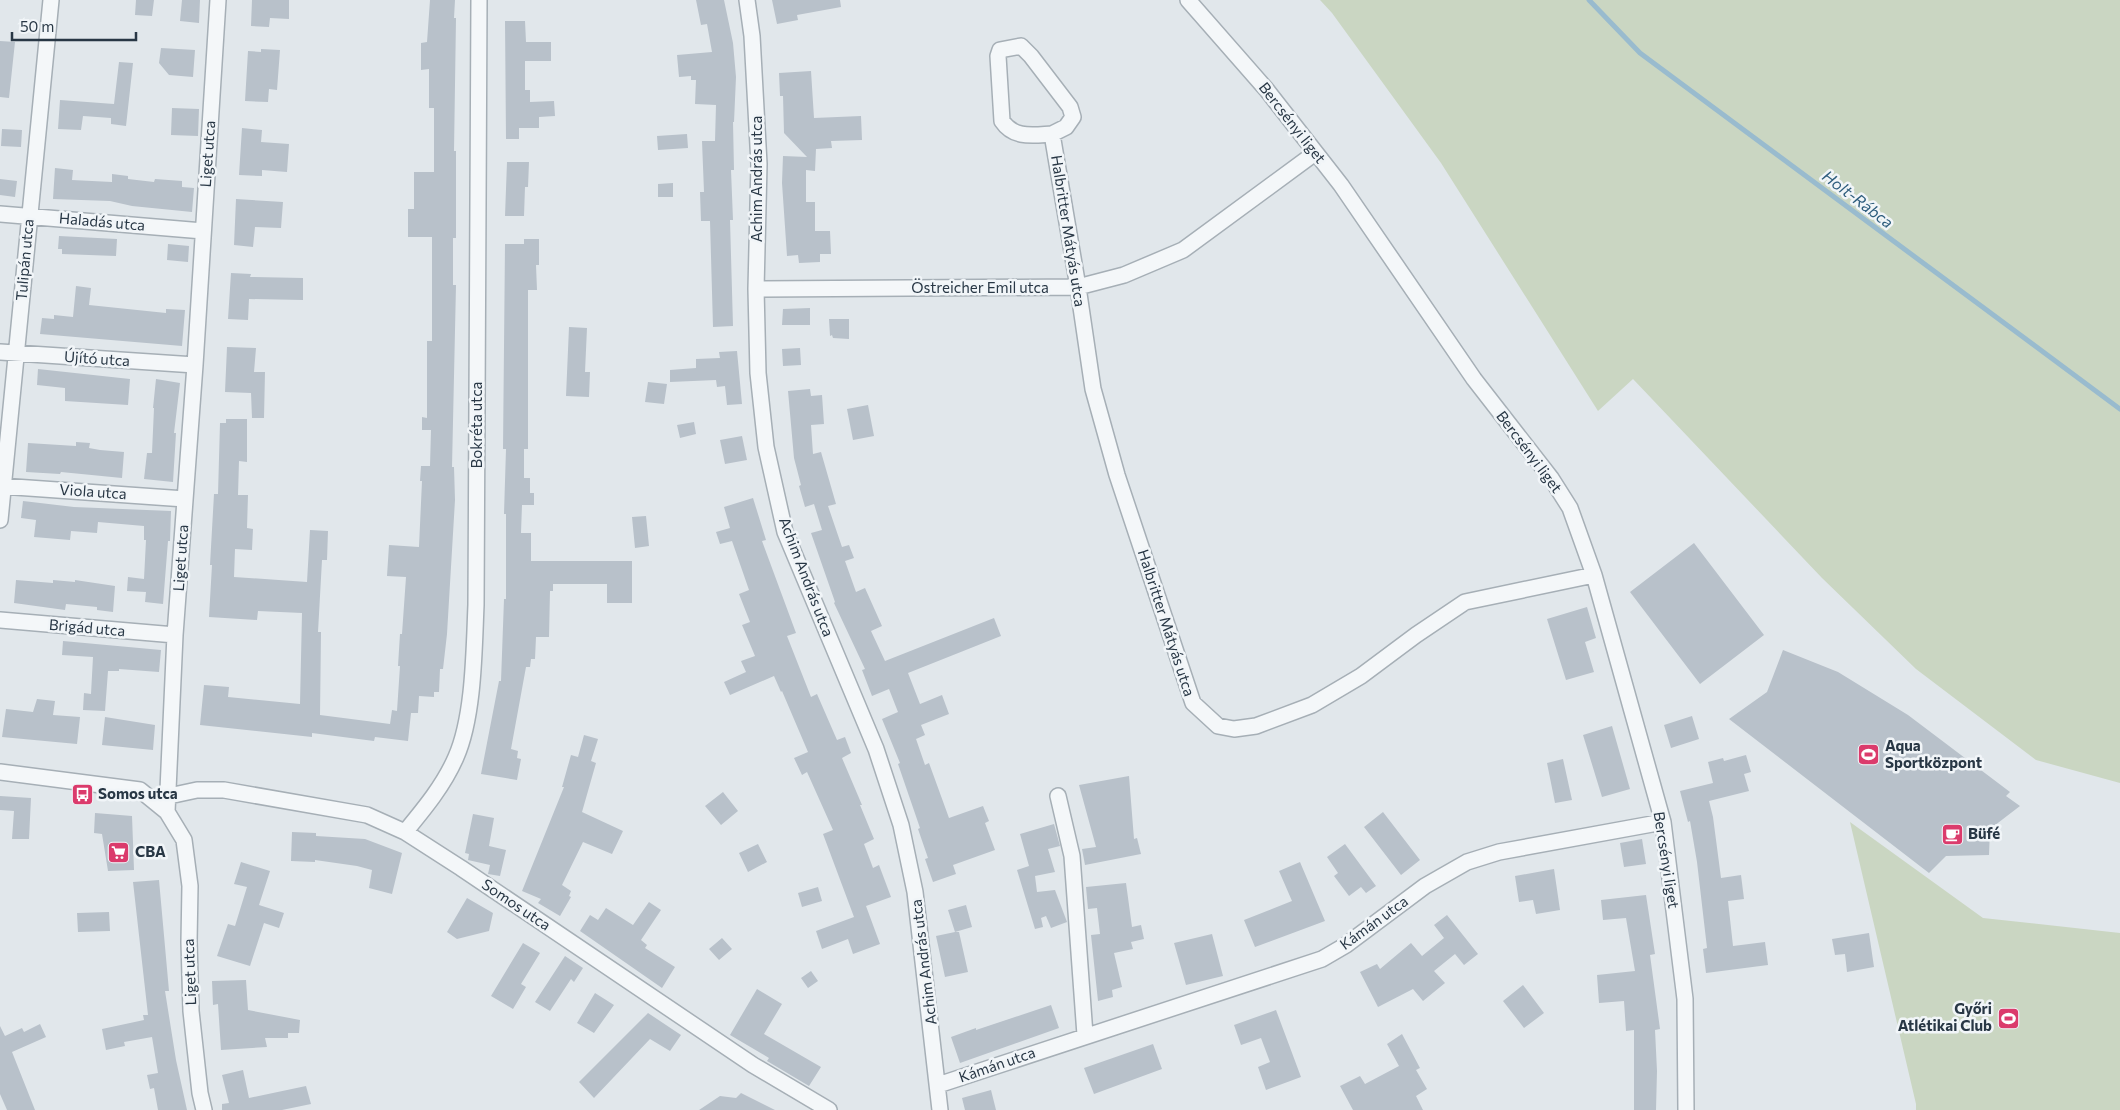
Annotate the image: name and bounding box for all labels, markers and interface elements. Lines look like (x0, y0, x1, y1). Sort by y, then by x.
scale bar (12, 10, 136, 42)
text: 50 m (20, 17, 54, 35)
street label: Bercsényi liget (1256, 78, 1330, 167)
street label: Achim András utca (747, 116, 765, 242)
street label: Liget utca (196, 120, 218, 188)
street label: Halbritter Mátyás utca (1048, 154, 1090, 308)
water label: Holt-Rábca (1819, 166, 1897, 231)
street label: Haladás utca (58, 208, 146, 234)
street label: Tulipán utca (11, 218, 37, 302)
street label: Östreicher Emil utca (911, 278, 1049, 296)
street label: Újító utca (63, 346, 131, 369)
street label: Bokréta utca (467, 382, 485, 468)
street label: Bercsényi liget (1493, 407, 1566, 496)
street label: Viola utca (59, 480, 127, 502)
street label: Achim András utca (776, 514, 838, 639)
street label: Liget utca (169, 524, 191, 592)
street label: Halbritter Mátyás utca (1135, 547, 1199, 698)
street label: Brigád utca (48, 615, 126, 639)
place label: Aqua Sportközpont (1885, 736, 1982, 771)
sports icon: Aqua Sportközpont (1857, 743, 1881, 767)
bus stop icon: Somos utca (70, 782, 94, 806)
place label: Somos utca (98, 784, 178, 802)
street label: Bercsényi liget (1650, 810, 1684, 910)
cafe icon: Büfé (1940, 822, 1964, 846)
place label: Büfé (1968, 824, 2000, 842)
supermarket icon: CBA (107, 840, 131, 864)
place label: CBA (135, 842, 166, 860)
street label: Somos utca (479, 875, 554, 934)
street label: Kámán utca (1336, 891, 1411, 953)
street label: Achim András utca (906, 898, 940, 1026)
street label: Liget utca (179, 938, 199, 1006)
place label: Győri Atlétikai Club (1898, 999, 1992, 1034)
sports icon: Győri Atlétikai Club (1996, 1006, 2020, 1030)
street label: Kámán utca (956, 1043, 1037, 1086)

